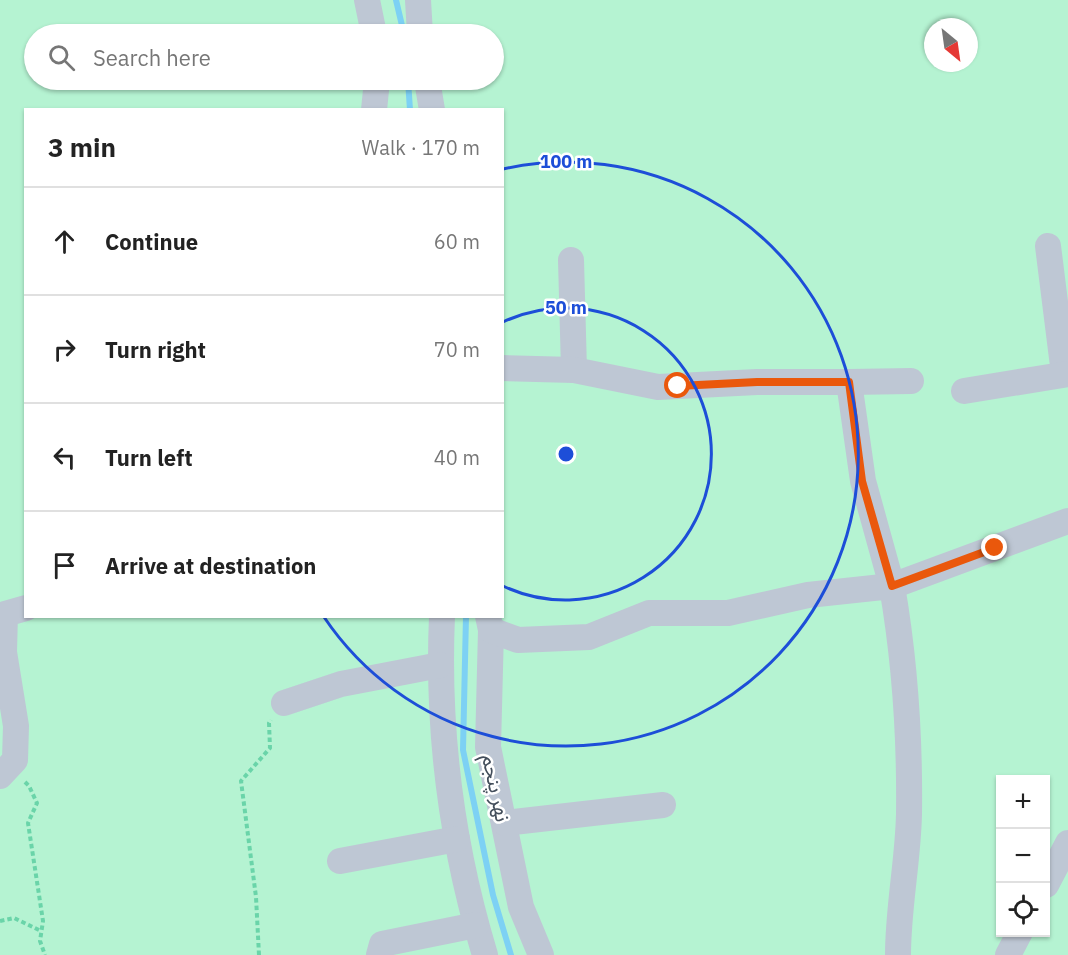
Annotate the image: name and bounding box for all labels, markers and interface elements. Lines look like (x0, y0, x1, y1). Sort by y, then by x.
north arrow (924, 18, 978, 72)
search box (24, 24, 504, 90)
icon: search (45, 41, 78, 74)
text: Search here (93, 43, 211, 72)
text: 3 min (48, 130, 116, 164)
text: Walk · 170 m (362, 134, 480, 161)
text: 100 m (540, 150, 592, 173)
icon: ahead (48, 225, 81, 258)
text: Continue (105, 227, 198, 256)
text: 60 m (434, 228, 480, 255)
text: 50 m (545, 296, 587, 319)
icon: right (48, 333, 81, 366)
text: Turn right (105, 335, 206, 364)
text: 70 m (434, 336, 480, 363)
route start (664, 372, 690, 398)
icon: left (48, 441, 81, 474)
text: Turn left (105, 443, 193, 472)
text: 40 m (434, 444, 480, 471)
centre of rings (556, 444, 576, 464)
route end (981, 534, 1007, 560)
icon: arrive (48, 549, 81, 582)
text: Arrive at destination (105, 551, 316, 580)
street label: نهر پنجم (474, 752, 518, 825)
map controls (996, 775, 1050, 937)
button: + (996, 775, 1050, 829)
button: − (996, 829, 1050, 883)
button: locate (996, 883, 1050, 937)

